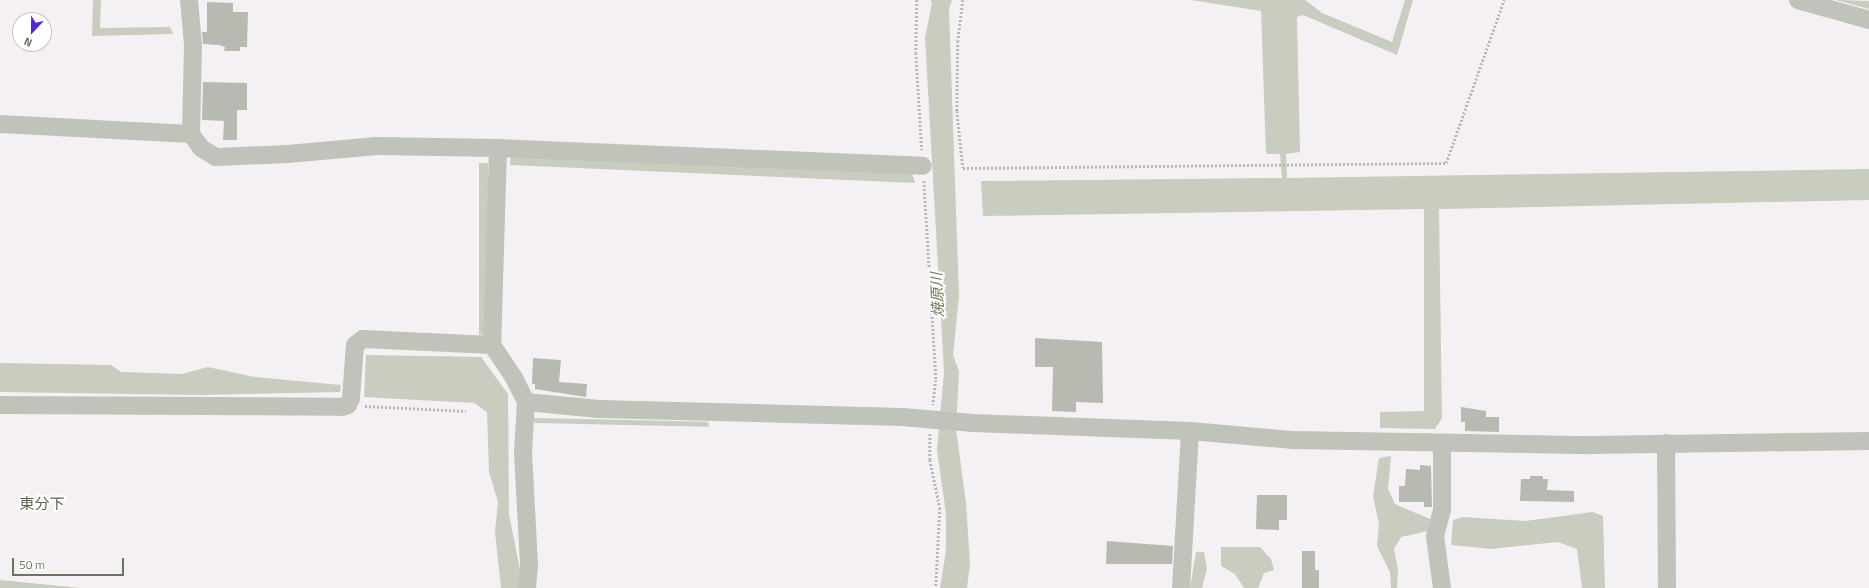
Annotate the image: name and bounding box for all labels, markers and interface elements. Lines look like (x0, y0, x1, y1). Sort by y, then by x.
north arrow (12, 12, 52, 52)
text: N (21, 33, 34, 51)
water label: 焼原川 (927, 272, 947, 318)
district label: 東分下 (20, 495, 64, 513)
scale bar (14, 550, 126, 576)
text: 50 m (19, 555, 45, 574)

